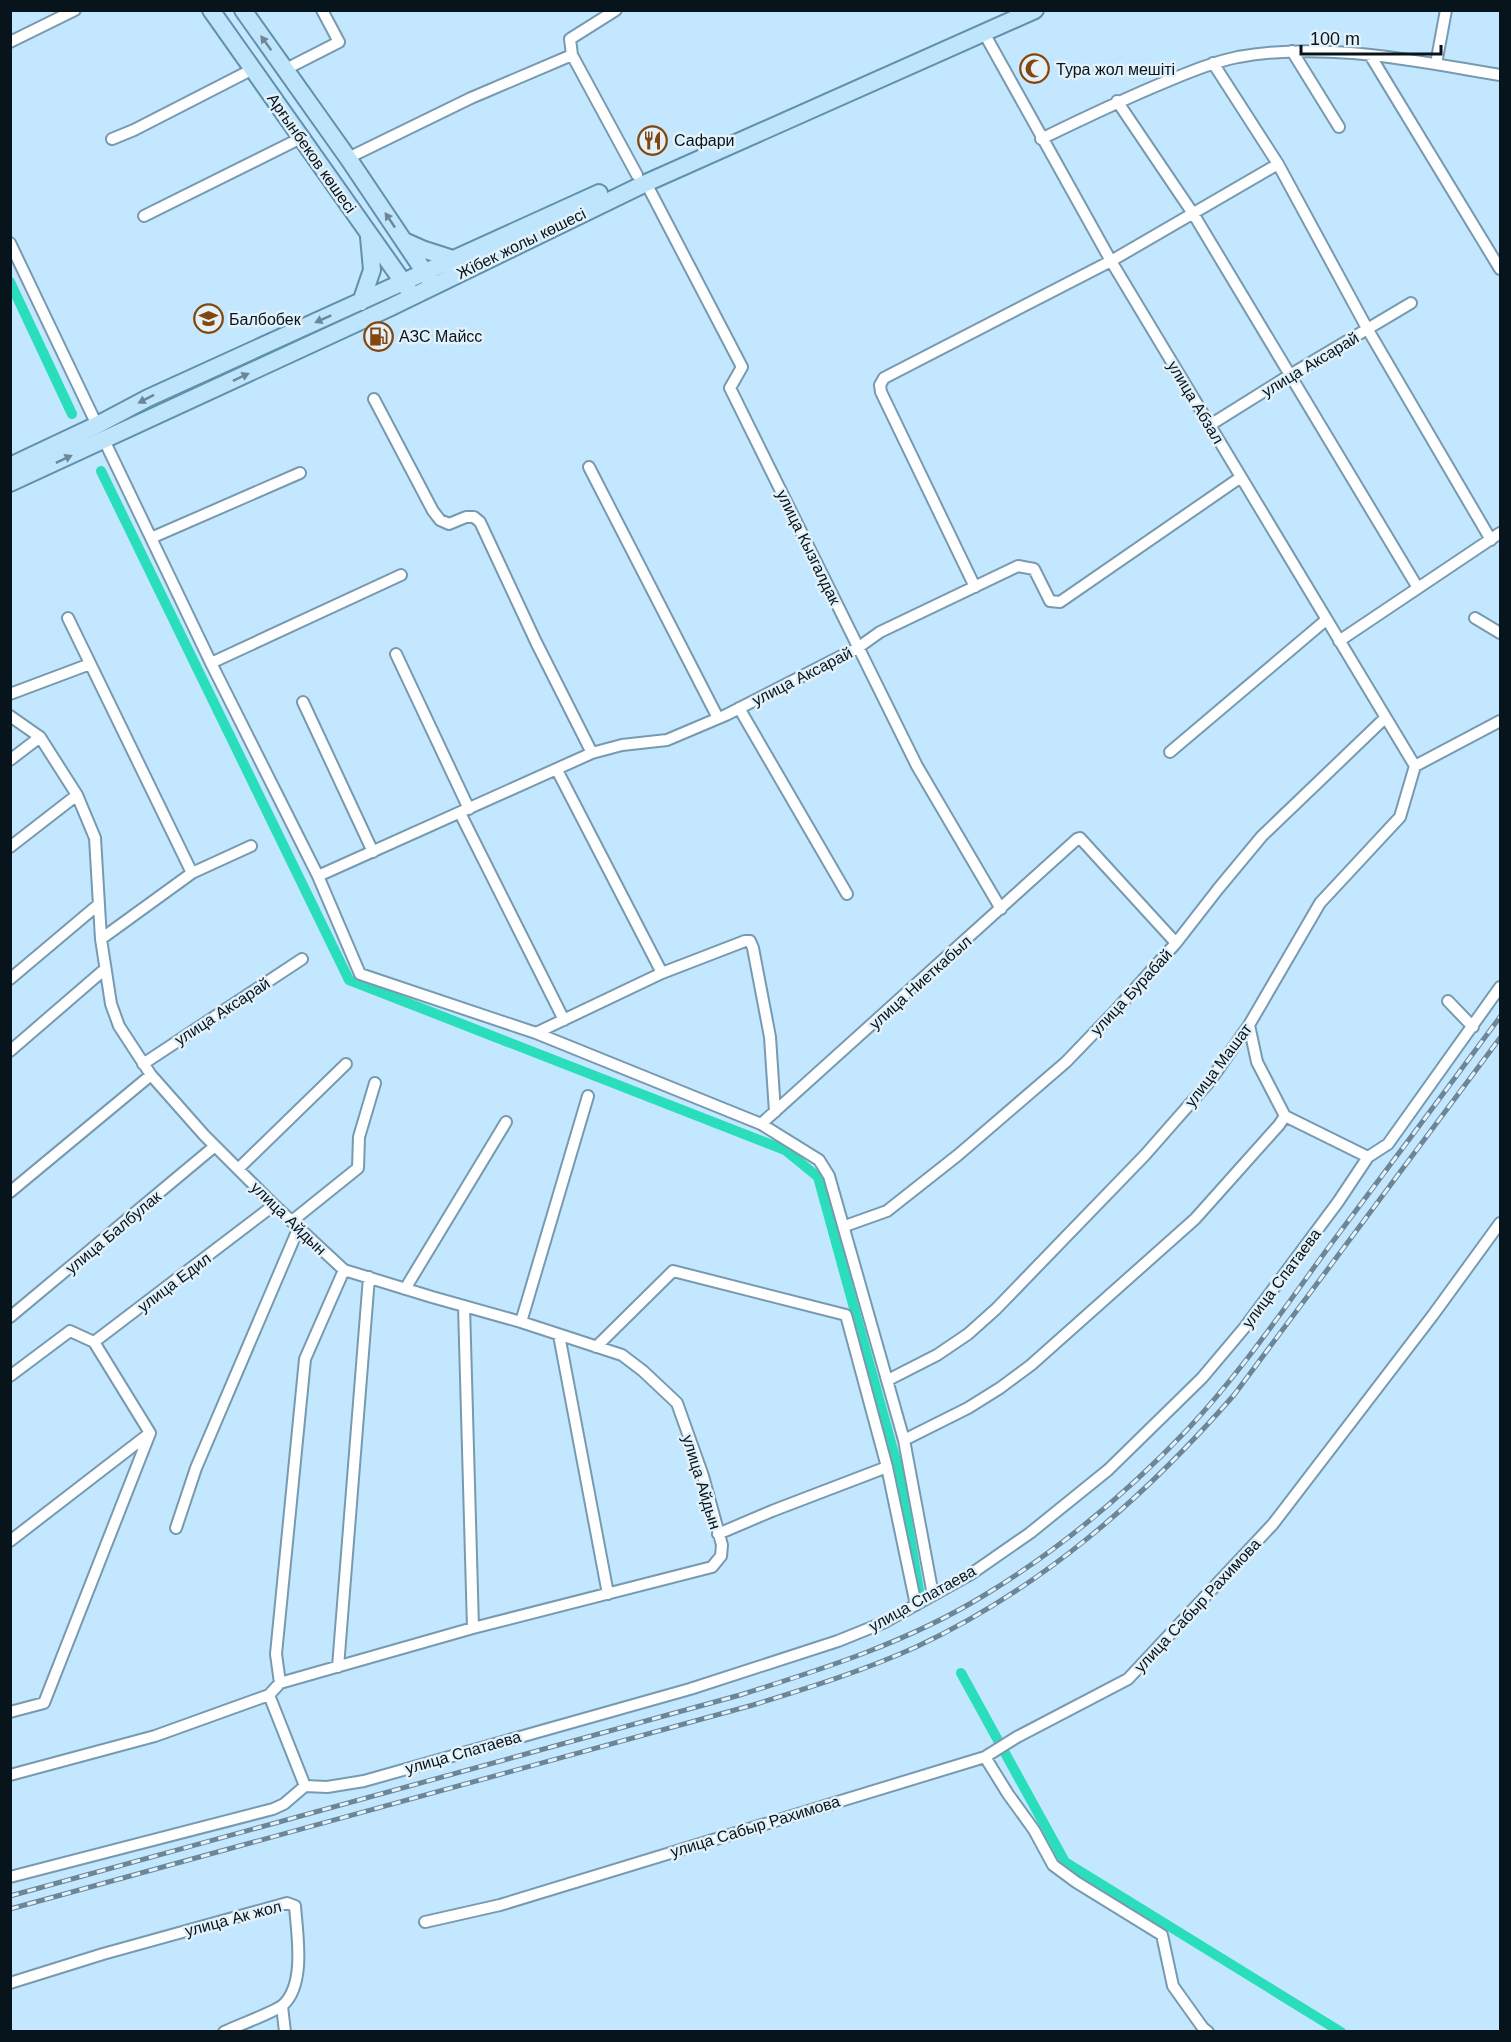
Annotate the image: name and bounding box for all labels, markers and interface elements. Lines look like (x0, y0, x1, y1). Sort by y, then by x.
scale bar (1301, 18, 1440, 56)
text: 100 m (1310, 29, 1360, 49)
one-way arrow (261, 35, 273, 50)
mosque icon: Тура жол мешіті (1019, 53, 1051, 85)
place label: Тура жол мешіті (1056, 61, 1175, 78)
street label: Арғынбеков көшесі (264, 90, 359, 216)
restaurant icon: Сафари (637, 124, 669, 156)
place label: Сафари (674, 132, 735, 149)
street label: Жібек жолы көшесі (454, 205, 588, 282)
one-way arrow (384, 212, 395, 228)
school or university icon: Балбобек (192, 303, 224, 335)
place label: Балбобек (229, 311, 302, 328)
one-way arrow (315, 314, 332, 323)
fuel station icon: АЗС Майсс (362, 320, 394, 352)
place label: АЗС Майсс (399, 328, 482, 345)
street label: улица Аксарай (1259, 329, 1362, 400)
street label: улица Абзал (1164, 358, 1227, 447)
one-way arrow (232, 372, 249, 381)
one-way arrow (137, 394, 154, 404)
one-way arrow (55, 454, 72, 463)
street label: улица Кызгалдак (773, 487, 844, 608)
street label: улица Аксарай (749, 644, 855, 709)
street label: улица Ниеткабыл (866, 932, 975, 1032)
street label: улица Бурабай (1087, 946, 1175, 1039)
street label: улица Аксарай (172, 974, 273, 1048)
street label: улица Машат (1182, 1020, 1256, 1110)
street label: улица Айдын (248, 1178, 330, 1258)
street label: улица Балбулак (62, 1187, 165, 1277)
street label: улица Спатаева (1239, 1225, 1324, 1331)
street label: улица Едил (135, 1250, 214, 1315)
street label: улица Айдын (679, 1433, 724, 1531)
street label: улица Сабыр Рахимова (1131, 1535, 1264, 1676)
street label: улица Спатаева (866, 1562, 979, 1635)
street label: улица Спатаева (403, 1728, 523, 1777)
street label: улица Сабыр Рахимова (668, 1793, 842, 1860)
street label: улица Ак жол (183, 1897, 283, 1940)

